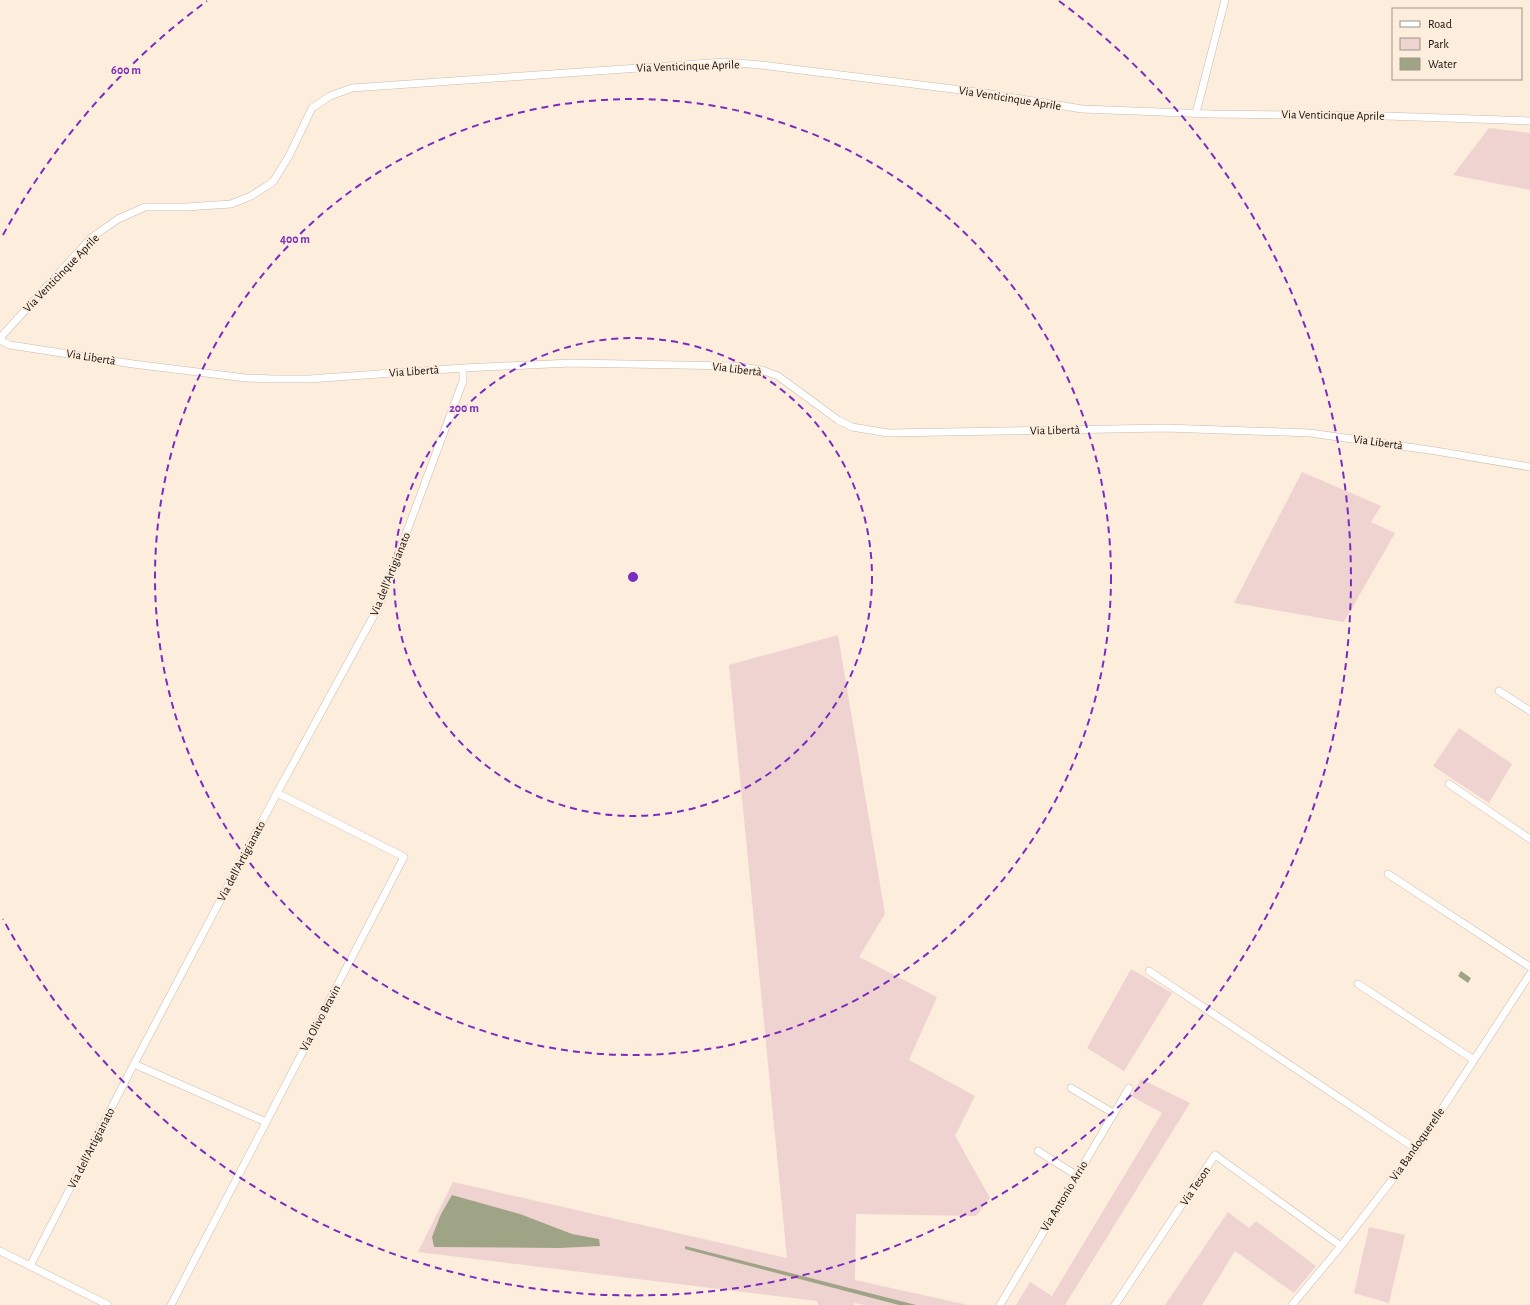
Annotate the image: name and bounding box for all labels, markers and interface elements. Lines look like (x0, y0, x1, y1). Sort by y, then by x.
legend (1392, 8, 1522, 80)
text: Road (1428, 18, 1452, 30)
text: Park (1428, 38, 1449, 50)
street label: Via Venticinque Aprile (636, 58, 740, 74)
text: Water (1428, 58, 1457, 70)
text: 600 m (111, 64, 141, 76)
street label: Via Venticinque Aprile (958, 84, 1062, 112)
street label: Via Venticinque Aprile (1281, 108, 1385, 122)
street label: Via Venticinque Aprile (21, 232, 101, 314)
text: 400 m (280, 233, 310, 245)
street label: Via Libertà (65, 347, 117, 367)
street label: Via Libertà (711, 360, 763, 378)
street label: Via Libertà (389, 363, 440, 379)
text: 200 m (449, 402, 479, 414)
street label: Via Libertà (1030, 424, 1081, 436)
street label: Via Libertà (1352, 433, 1404, 451)
street label: Via dell'Artigianato (368, 530, 412, 618)
centre of rings (626, 570, 640, 584)
street label: Via dell'Artigianato (215, 819, 267, 903)
street label: Via Olivo Bravin (298, 983, 342, 1053)
street label: Via Bandoquerelle (1387, 1105, 1447, 1183)
street label: Via dell'Artigianato (65, 1106, 117, 1190)
street label: Via Antonio Arrio (1038, 1159, 1090, 1233)
street label: Via Teson (1178, 1164, 1212, 1208)

